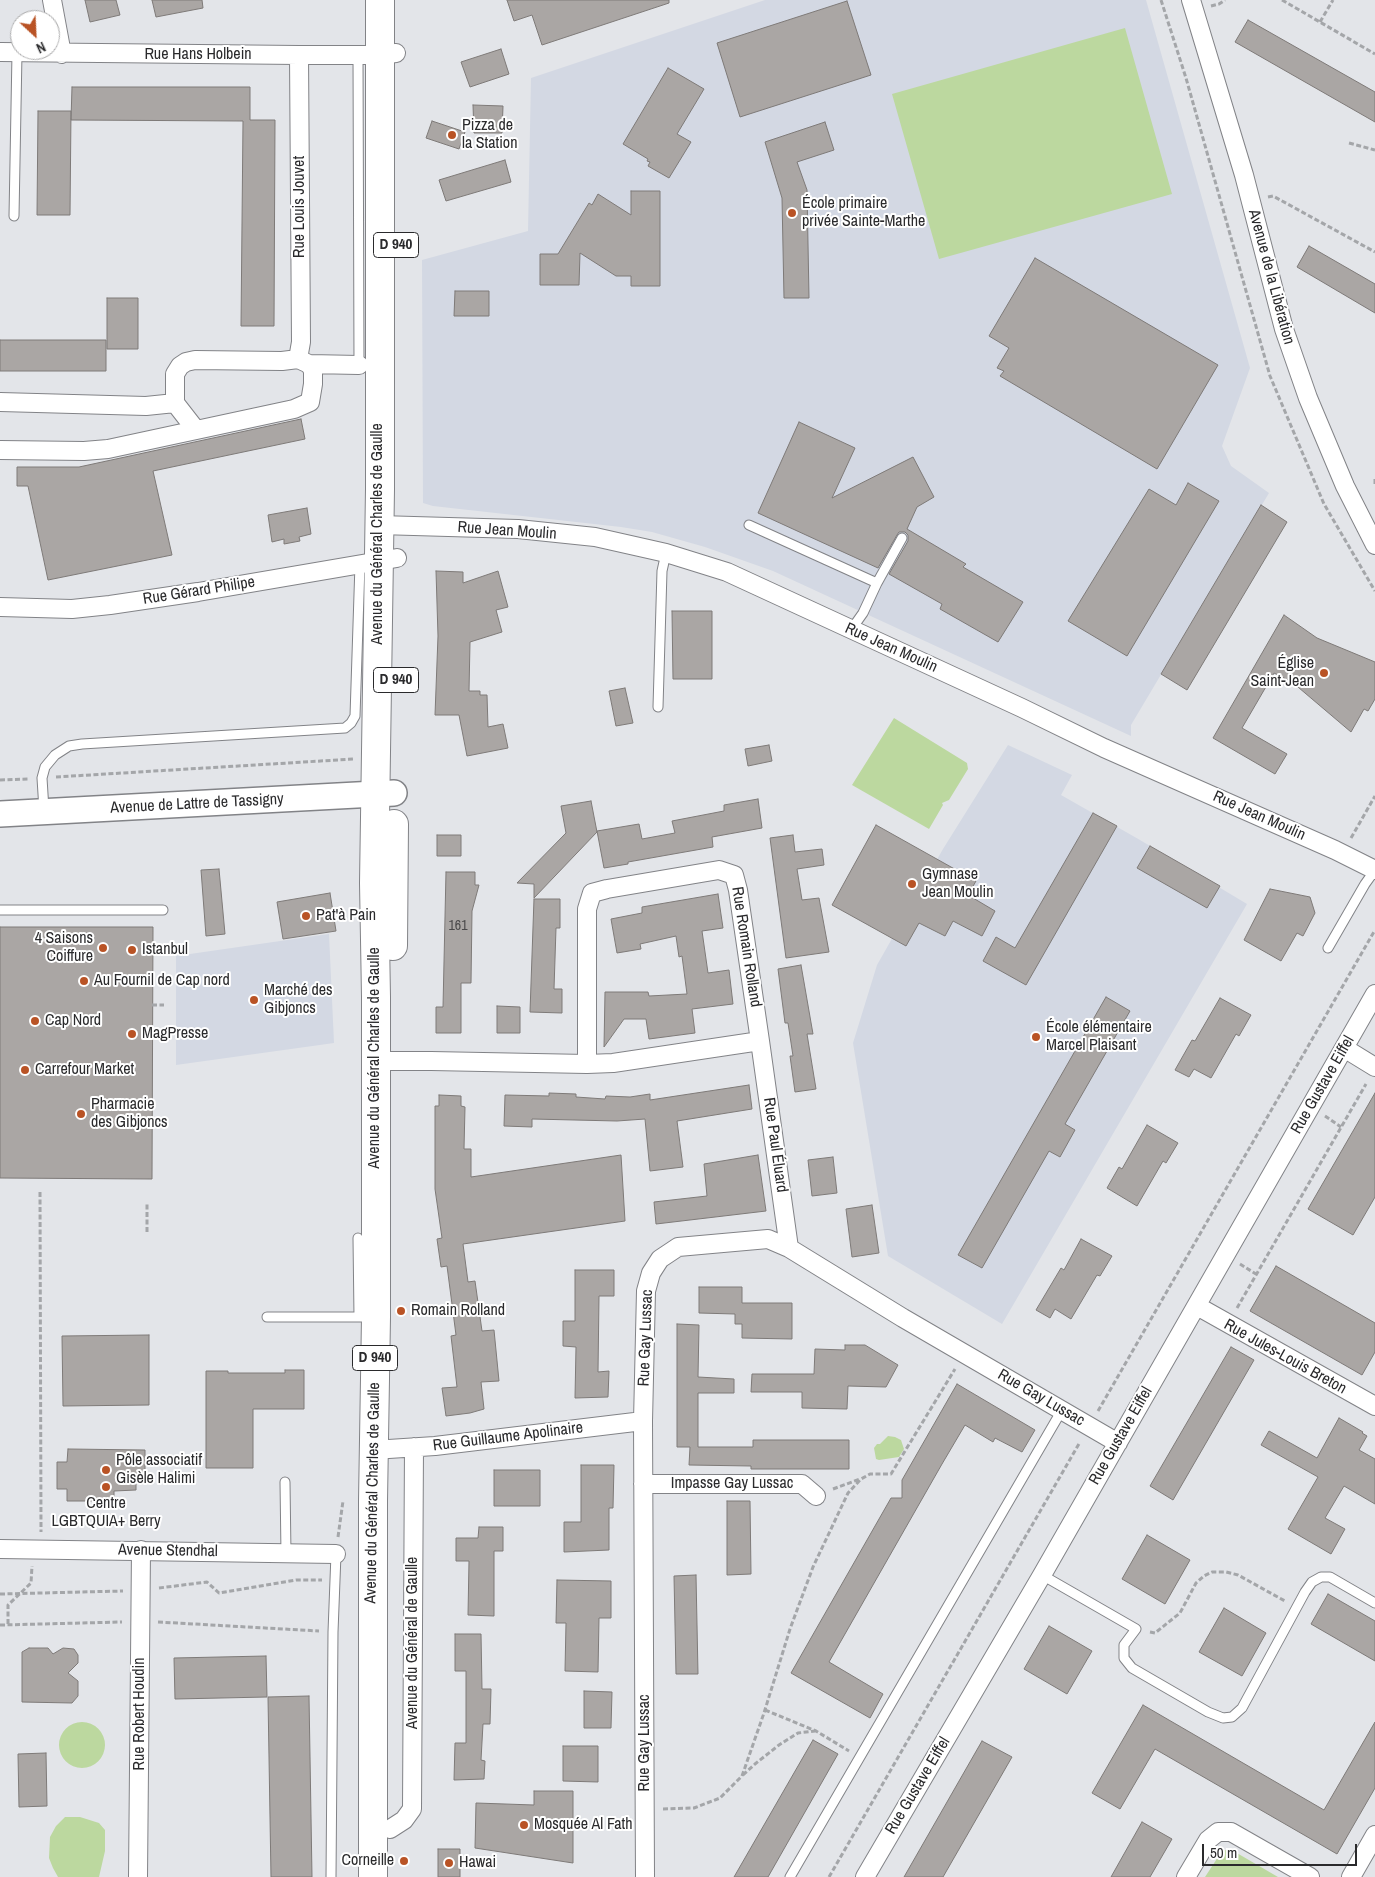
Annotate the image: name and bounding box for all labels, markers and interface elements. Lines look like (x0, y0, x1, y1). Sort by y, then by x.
north arrow (10, 10, 60, 60)
text: N (33, 38, 48, 58)
street label: Rue Hans Holbein (144, 45, 252, 65)
place label: Pizza de la Station (462, 116, 517, 154)
marker: Pizza de la Station (446, 129, 458, 141)
street label: Rue Louis Jouvet (290, 156, 310, 258)
place label: École primaire privée Sainte-Marthe (802, 194, 925, 232)
marker: École primaire privée Sainte-Marthe (786, 207, 798, 219)
street label: Avenue de la Libération (1244, 207, 1298, 347)
road number: D 940 (374, 232, 418, 258)
street label: Avenue du Général Charles de Gaulle (368, 423, 388, 645)
street label: Rue Jean Moulin (457, 518, 557, 544)
street label: Rue Gérard Philipe (142, 573, 256, 609)
street label: Rue Jean Moulin (842, 619, 940, 677)
place label: Église Saint-Jean (1251, 654, 1314, 692)
marker: Église Saint-Jean (1318, 667, 1330, 679)
road number: D 940 (374, 668, 418, 692)
street label: Rue Jean Moulin (1210, 787, 1308, 845)
street label: Avenue de Lattre de Tassigny (110, 790, 284, 818)
place label: Gymnase Jean Moulin (922, 865, 993, 903)
marker: Gymnase Jean Moulin (906, 878, 918, 890)
street label: Rue Romain Rolland (727, 885, 765, 1009)
place label: Pat'à Pain (316, 906, 376, 926)
marker: Pat'à Pain (300, 910, 312, 922)
house number: 161 (448, 918, 468, 934)
place label: 4 Saisons Coiffure (35, 929, 93, 967)
place label: Istanbul (142, 940, 188, 960)
marker: 4 Saisons Coiffure (97, 942, 109, 954)
marker: Istanbul (126, 944, 138, 956)
street label: Avenue du Général Charles de Gaulle (365, 947, 385, 1169)
place label: Au Fournil de Cap nord (94, 971, 230, 991)
marker: Au Fournil de Cap nord (78, 975, 90, 987)
place label: Marché des Gibjoncs (264, 981, 333, 1019)
marker: Marché des Gibjoncs (248, 994, 260, 1006)
place label: Cap Nord (45, 1011, 101, 1031)
marker: Cap Nord (29, 1015, 41, 1027)
place label: École élémentaire Marcel Plaisant (1046, 1018, 1152, 1056)
place label: MagPresse (142, 1024, 208, 1044)
marker: MagPresse (126, 1028, 138, 1040)
marker: École élémentaire Marcel Plaisant (1030, 1031, 1042, 1043)
street label: Rue Gustave Eiffel (1287, 1033, 1359, 1137)
place label: Carrefour Market (35, 1060, 134, 1080)
marker: Carrefour Market (19, 1064, 31, 1076)
place label: Pharmacie des Gibjoncs (91, 1095, 168, 1133)
street label: Rue Paul Éluard (759, 1096, 791, 1194)
marker: Pharmacie des Gibjoncs (75, 1108, 87, 1120)
street label: Rue Gay Lussac (635, 1289, 657, 1387)
place label: Romain Rolland (411, 1301, 505, 1321)
marker: Romain Rolland (395, 1305, 407, 1317)
street label: Rue Jules-Louis Breton (1220, 1315, 1350, 1399)
road number: D 940 (352, 1346, 398, 1370)
street label: Rue Gay Lussac (994, 1365, 1088, 1431)
street label: Avenue du Général Charles de Gaulle (361, 1382, 385, 1604)
street label: Rue Gustave Eiffel (1085, 1384, 1157, 1488)
street label: Rue Guillaume Apolinaire (432, 1418, 584, 1456)
place label: Pôle associatif Gisèle Halimi (116, 1451, 202, 1489)
marker: Pôle associatif Gisèle Halimi (100, 1464, 112, 1476)
street label: Impasse Gay Lussac (671, 1474, 793, 1494)
marker: Centre LGBTQUIA+ Berry (100, 1481, 112, 1493)
place label: Centre LGBTQUIA+ Berry (51, 1494, 161, 1532)
street label: Avenue Stendhal (118, 1541, 218, 1561)
street label: Avenue du Général de Gaulle (403, 1557, 423, 1729)
street label: Rue Robert Houdin (130, 1657, 150, 1771)
street label: Rue Gay Lussac (635, 1695, 655, 1791)
street label: Rue Gustave Eiffel (881, 1734, 955, 1838)
place label: Mosquée Al Fath (534, 1815, 633, 1835)
marker: Mosquée Al Fath (518, 1819, 530, 1831)
scale bar (1205, 1834, 1360, 1866)
text: 50 m (1210, 1842, 1237, 1863)
place label: Corneille (342, 1851, 394, 1871)
place label: Hawai (459, 1853, 496, 1873)
marker: Corneille (398, 1855, 410, 1867)
marker: Hawai (443, 1857, 455, 1869)

